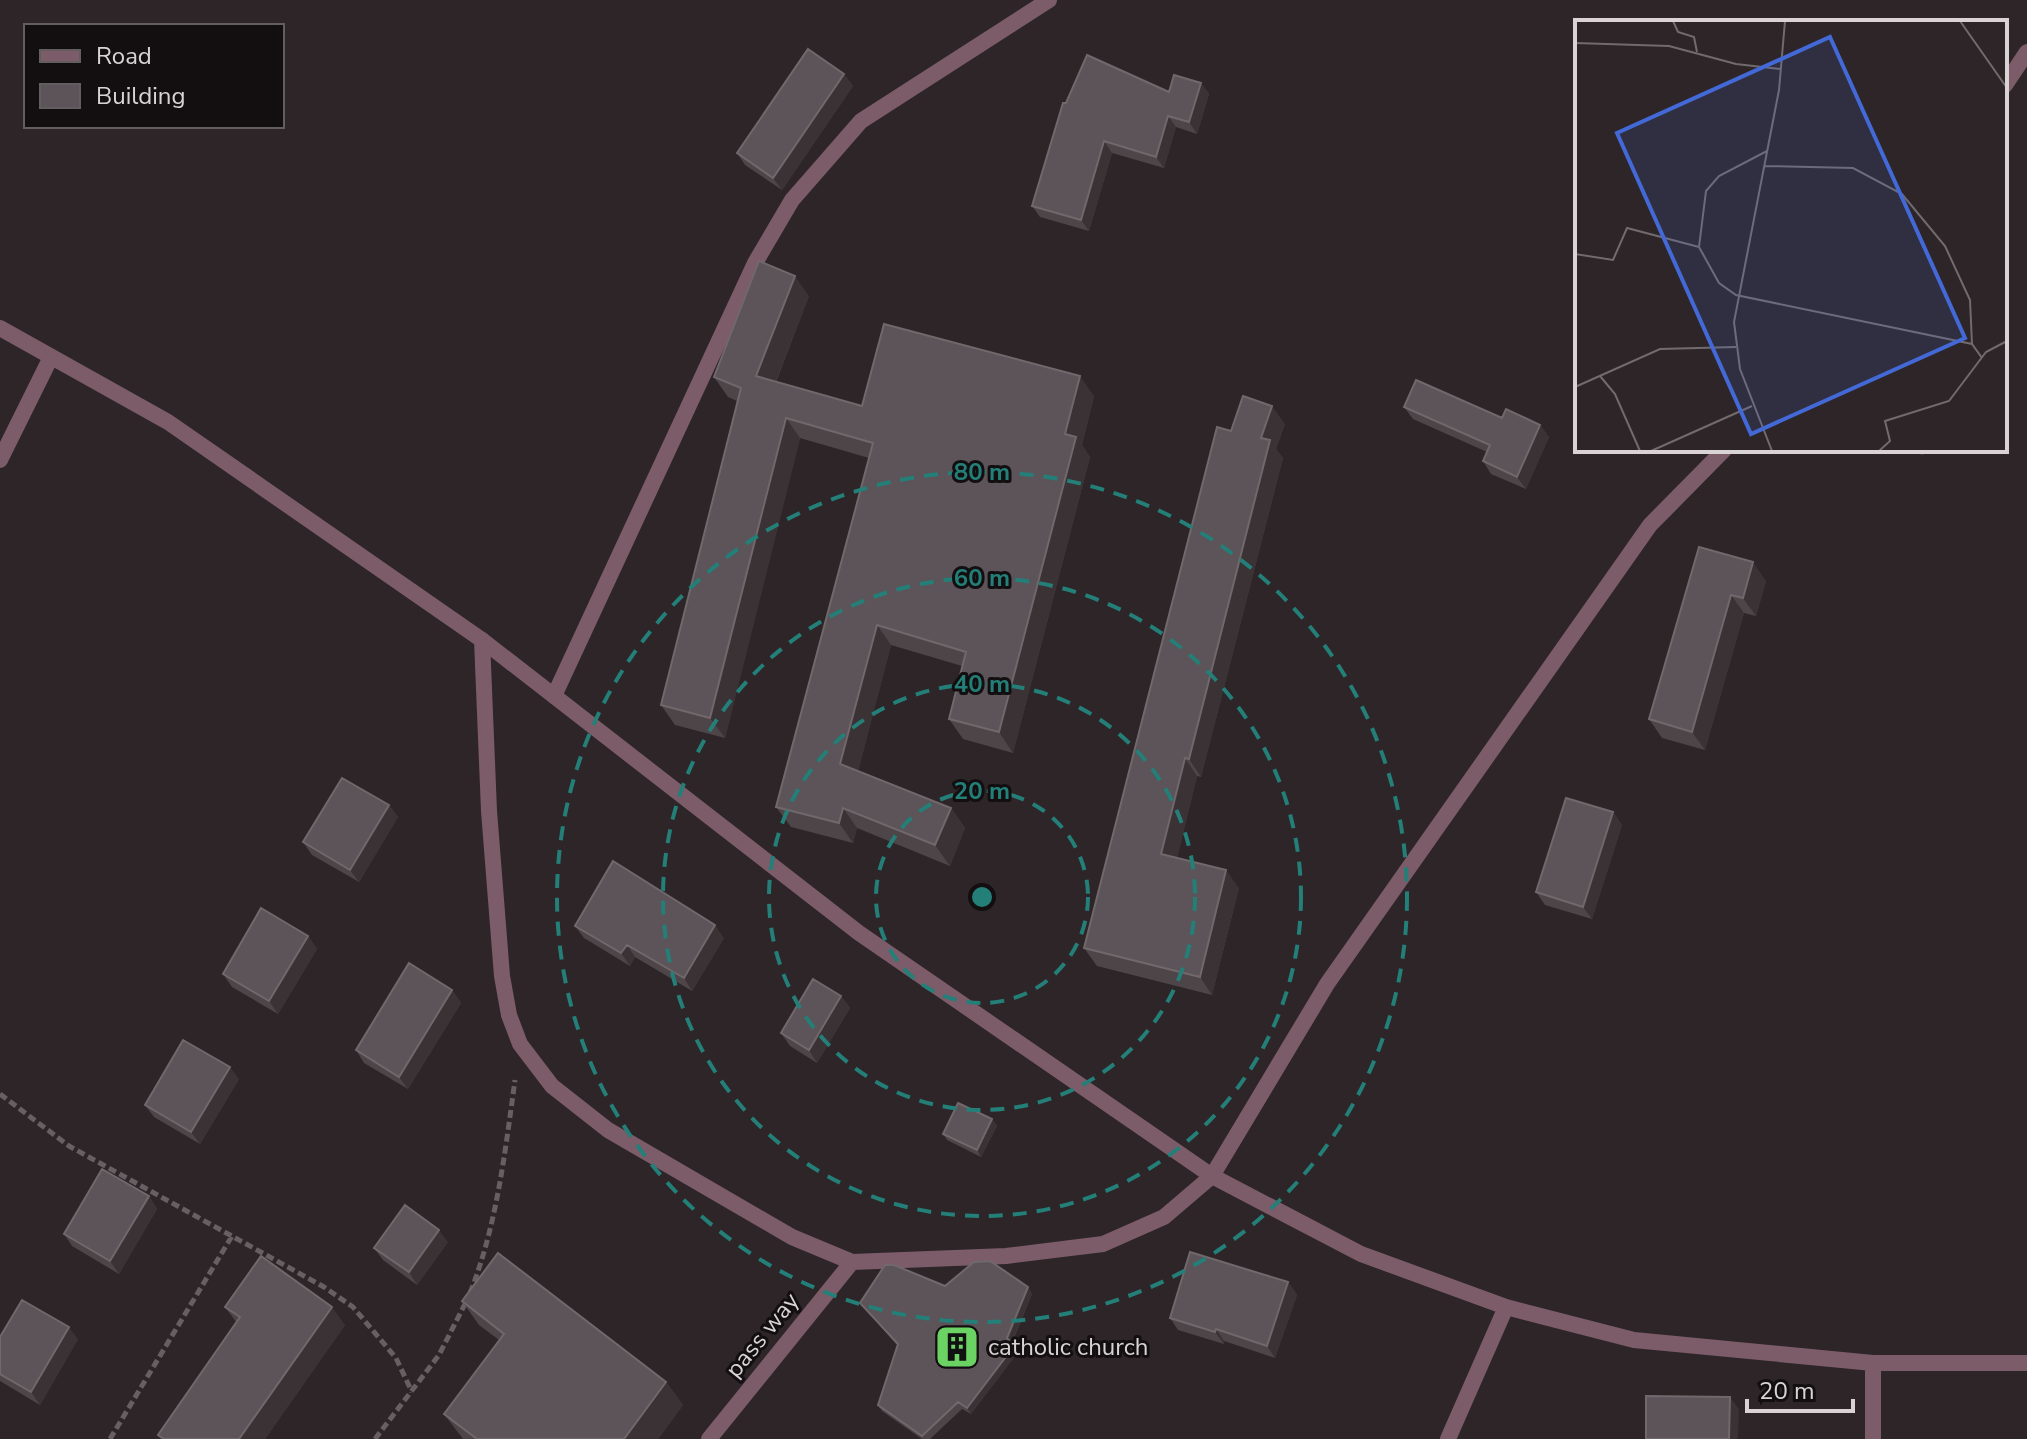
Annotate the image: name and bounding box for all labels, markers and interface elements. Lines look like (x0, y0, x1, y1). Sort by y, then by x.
inset map (1575, 20, 2007, 452)
legend (24, 24, 284, 128)
text: Road (96, 40, 152, 72)
text: Building (96, 80, 186, 112)
text: 80 m (954, 456, 1010, 488)
text: 60 m (954, 562, 1010, 594)
text: 40 m (954, 668, 1010, 700)
text: 20 m (954, 775, 1010, 807)
centre of rings (968, 883, 996, 911)
street label: pass way (718, 1285, 807, 1384)
building icon: catholic church (933, 1323, 981, 1371)
place label: catholic church (988, 1331, 1148, 1363)
scale bar (1747, 1363, 1853, 1413)
text: 20 m (1759, 1375, 1815, 1407)

